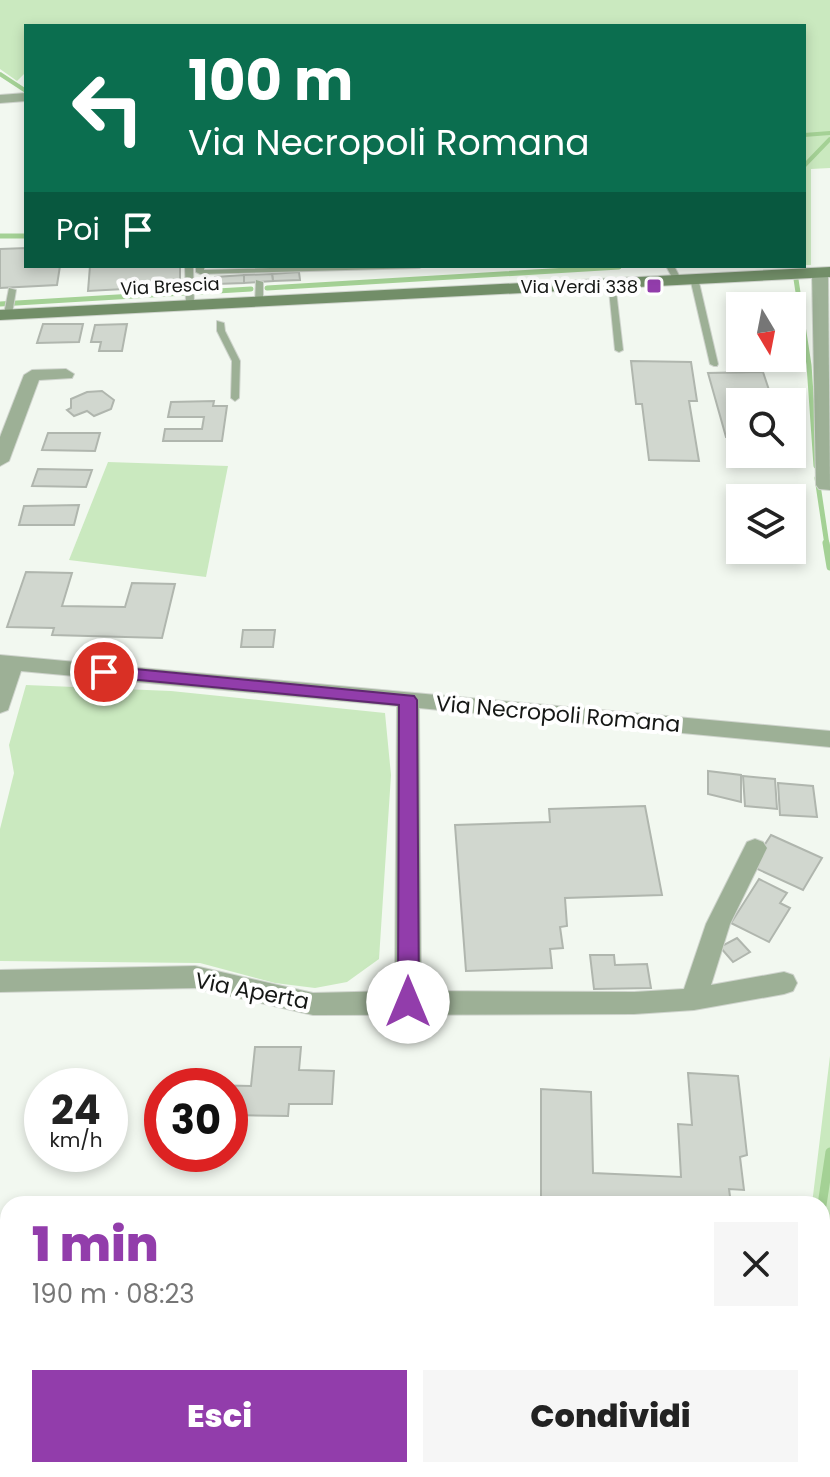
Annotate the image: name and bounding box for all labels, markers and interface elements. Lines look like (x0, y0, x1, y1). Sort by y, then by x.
text: 100 m (188, 41, 353, 120)
icon: left (56, 56, 160, 160)
text: Via Necropoli Romana (188, 117, 590, 168)
text: Poi (56, 208, 100, 251)
icon: arrive (116, 208, 160, 252)
street label: Via Brescia (120, 271, 220, 301)
place label: Via Verdi 338 (520, 274, 638, 299)
marker: Via Verdi 338 (645, 277, 663, 295)
north arrow (726, 292, 806, 372)
map controls (726, 292, 806, 564)
button: search (726, 388, 806, 468)
button: layers (726, 484, 806, 564)
pin (70, 638, 138, 706)
icon: arrive (82, 650, 126, 694)
street label: Via Necropoli Romana (434, 688, 682, 740)
position arrow (366, 960, 450, 1044)
street label: Via Aperta (192, 965, 312, 1017)
speed limit sign: 30 (144, 1068, 248, 1172)
text: 24 (51, 1082, 101, 1138)
text: km/h (49, 1126, 103, 1154)
text: 1 min (32, 1211, 159, 1278)
button: close (714, 1222, 798, 1306)
text: 190 m · 08:23 (32, 1276, 195, 1312)
button: Esci (32, 1370, 407, 1462)
button: Condividi (423, 1370, 798, 1462)

